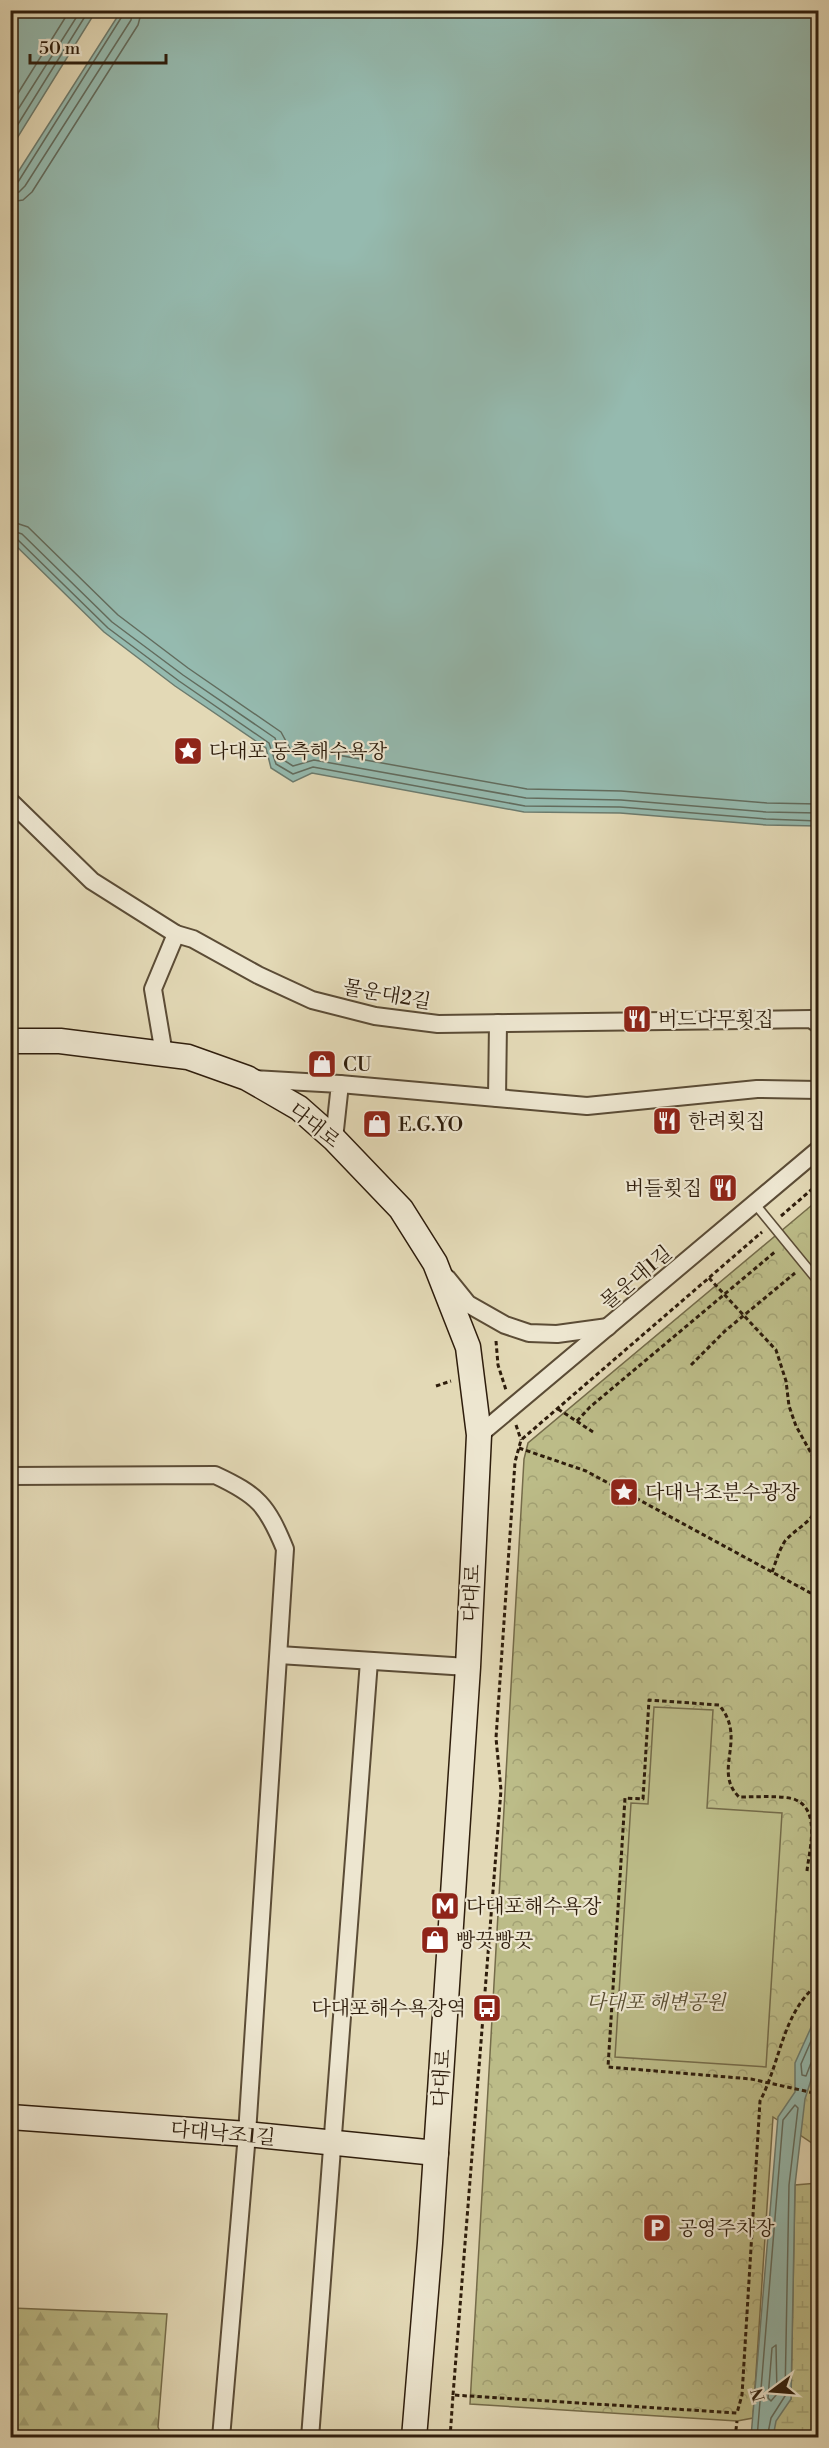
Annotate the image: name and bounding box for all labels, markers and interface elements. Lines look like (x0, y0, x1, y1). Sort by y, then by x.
scale bar (30, 27, 166, 65)
text: 50 m (39, 37, 81, 60)
place icon: 다대포 동측해수욕장 (172, 735, 204, 767)
place label: 다대포 동측해수욕장 (209, 740, 388, 765)
street label: 몰운대2길 (341, 975, 433, 1015)
restaurant icon: 버드나무횟집 (621, 1003, 653, 1035)
place label: 버드나무횟집 (658, 1008, 774, 1033)
shop icon: CU (306, 1048, 338, 1080)
place label: CU (343, 1053, 372, 1078)
street label: 다대로 (284, 1098, 344, 1154)
restaurant icon: 한려횟집 (651, 1105, 683, 1137)
shop icon: E.G.YO (361, 1108, 393, 1140)
place label: 한려횟집 (688, 1110, 765, 1135)
place label: E.G.YO (398, 1113, 463, 1138)
restaurant icon: 버들횟집 (707, 1172, 739, 1204)
place label: 버들횟집 (625, 1177, 702, 1202)
street label: 몰운대1길 (596, 1241, 678, 1315)
place icon: 다대낙조분수광장 (608, 1476, 640, 1508)
place label: 다대낙조분수광장 (645, 1481, 800, 1506)
street label: 다대로 (458, 1563, 486, 1623)
metro station icon: 다대포해수욕장 (429, 1890, 461, 1922)
place label: 다대포해수욕장 (466, 1895, 602, 1920)
shop icon: 빵끗빵끗 (419, 1924, 451, 1956)
place label: 빵끗빵끗 (456, 1929, 533, 1954)
park label: 다대포 해변공원 (586, 1991, 727, 2016)
bus stop icon: 다대포해수욕장역 (471, 1992, 503, 2024)
place label: 다대포해수욕장역 (311, 1997, 466, 2022)
street label: 다대로 (428, 2048, 457, 2108)
street label: 다대낙조1길 (169, 2117, 276, 2152)
parking icon: 공영주차장 (641, 2212, 673, 2244)
place label: 공영주차장 (678, 2217, 775, 2242)
north arrow (742, 2361, 802, 2421)
text: N (747, 2386, 770, 2404)

